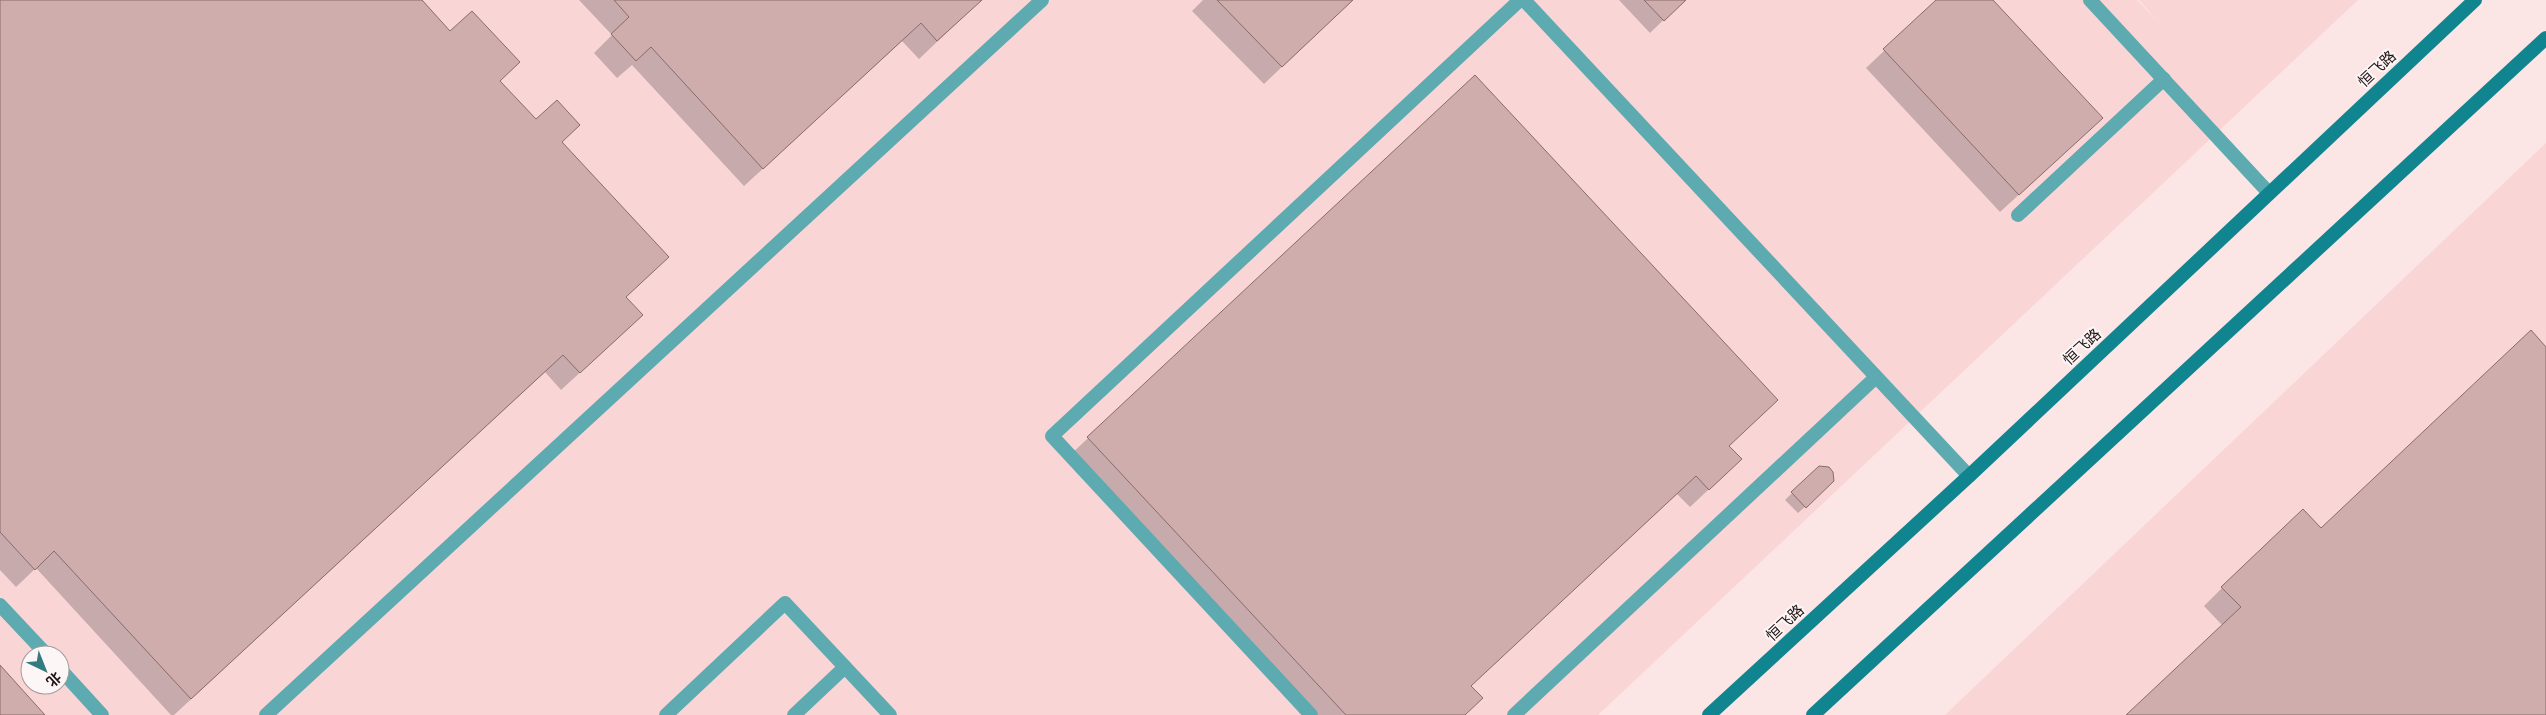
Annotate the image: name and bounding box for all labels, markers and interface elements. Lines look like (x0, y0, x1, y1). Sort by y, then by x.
street label: 恒飞路 (2354, 46, 2400, 91)
street label: 恒飞路 (2059, 324, 2105, 369)
street label: 恒飞路 (1762, 600, 1808, 645)
north arrow (20, 645, 70, 695)
text: 北 (43, 668, 65, 691)

